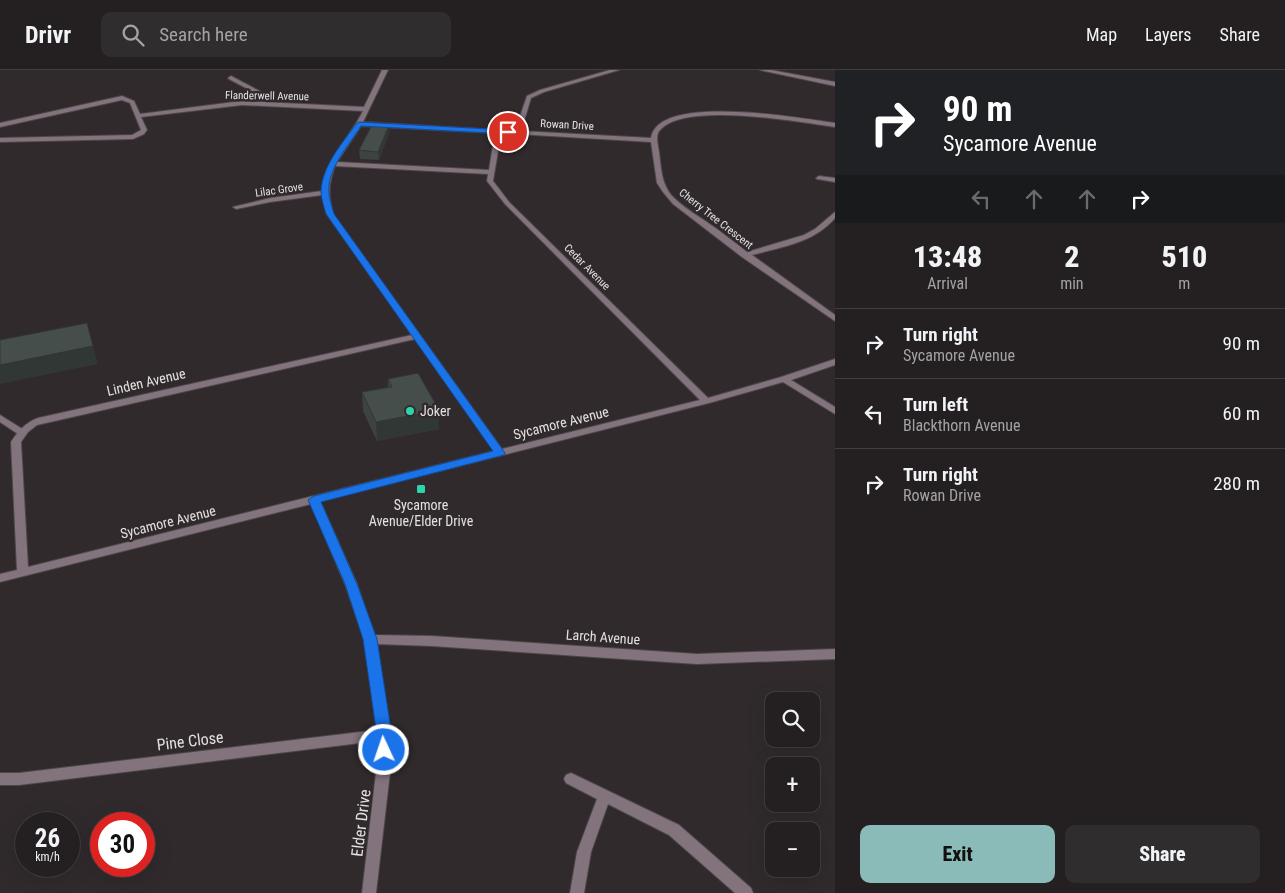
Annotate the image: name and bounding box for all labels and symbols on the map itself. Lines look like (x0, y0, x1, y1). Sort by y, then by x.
street label: Flanderwell Avenue (225, 89, 309, 103)
pin (487, 111, 529, 153)
street label: Rowan Drive (540, 117, 594, 133)
street label: Lilac Grove (254, 180, 304, 200)
street label: Cherry Tree Crescent (676, 186, 756, 252)
street label: Cedar Avenue (561, 241, 613, 293)
street label: Linden Avenue (105, 365, 187, 399)
place label: Joker (420, 403, 451, 419)
street label: Sycamore Avenue (512, 403, 611, 443)
marker: Joker (404, 405, 416, 417)
marker: Sycamore Avenue/Elder Drive (415, 483, 427, 495)
place label: Sycamore Avenue/Elder Drive (369, 497, 474, 529)
street label: Sycamore Avenue (119, 502, 218, 542)
street label: Larch Avenue (565, 626, 641, 648)
position arrow (357, 723, 409, 775)
street label: Pine Close (156, 727, 224, 755)
street label: Elder Drive (347, 788, 375, 858)
speed limit sign: 30 (90, 812, 155, 877)

